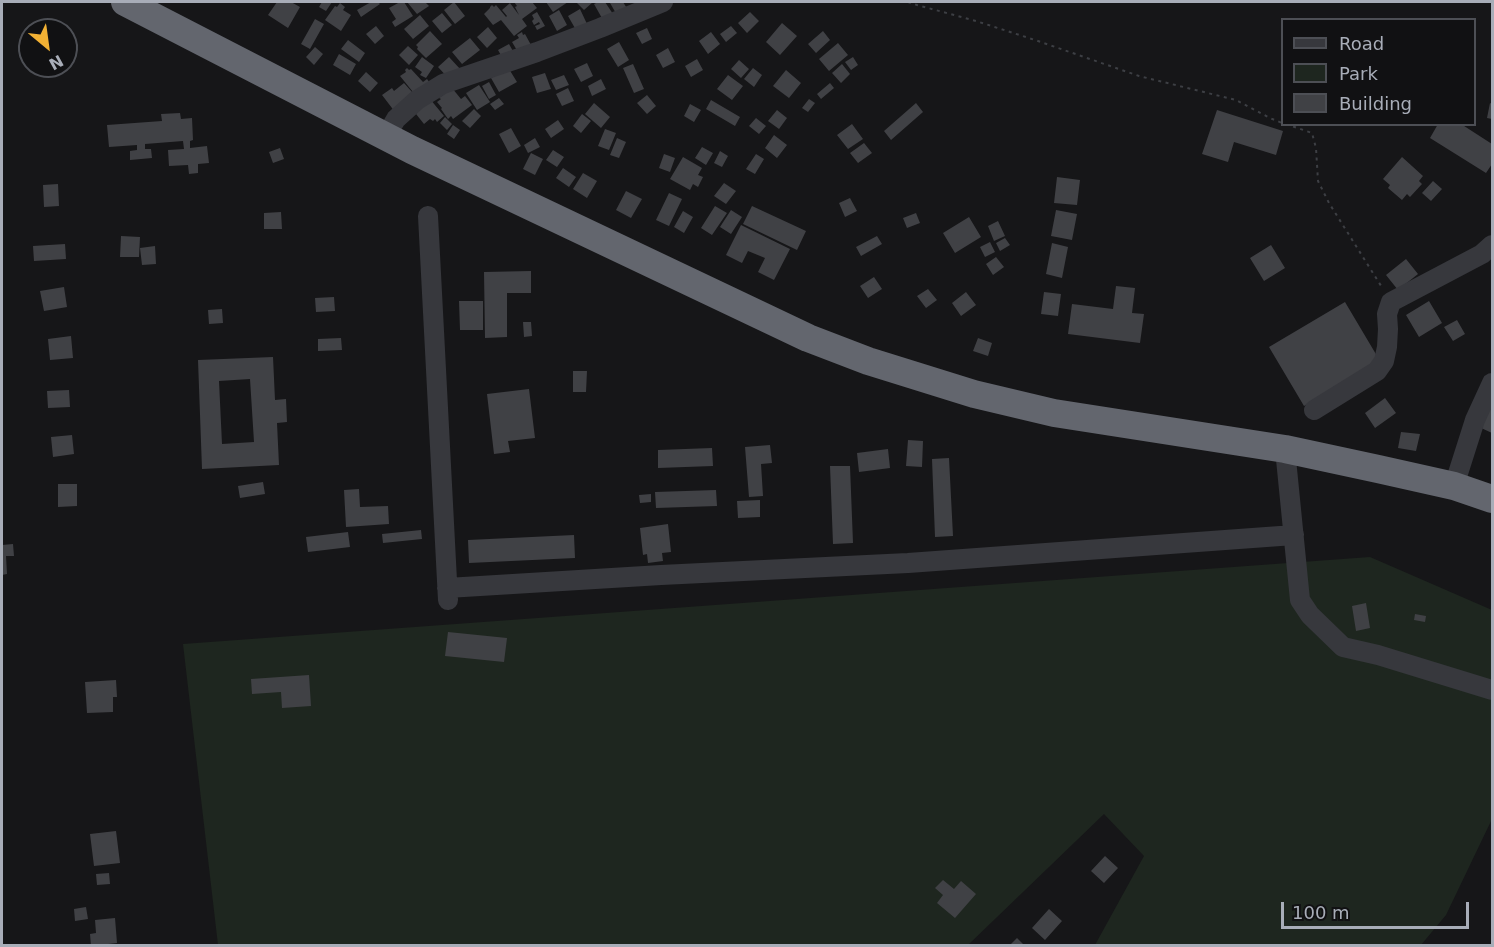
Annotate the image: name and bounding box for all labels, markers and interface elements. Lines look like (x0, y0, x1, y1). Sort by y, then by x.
north arrow (18, 18, 78, 78)
legend (1281, 18, 1476, 126)
text: Road (1339, 33, 1384, 54)
text: N (46, 51, 66, 74)
text: Park (1339, 63, 1378, 84)
text: Building (1339, 93, 1412, 114)
scale bar (1284, 890, 1472, 928)
text: 100 m (1292, 902, 1350, 923)

